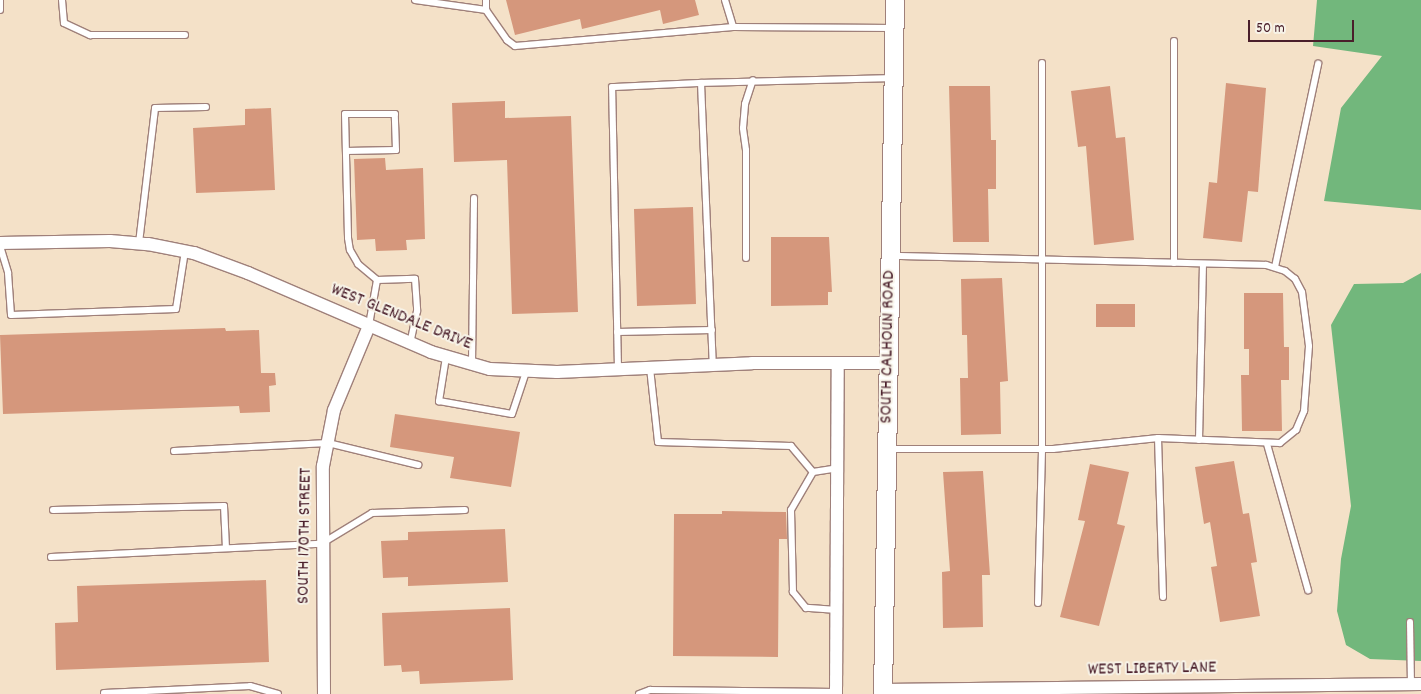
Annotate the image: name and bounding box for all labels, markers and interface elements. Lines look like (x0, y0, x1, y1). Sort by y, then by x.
scale bar (1251, 10, 1357, 42)
text: 50 m (1256, 18, 1285, 40)
street label: SOUTH CALHOUN ROAD (877, 270, 901, 424)
street label: WEST GLENDALE DRIVE (327, 280, 475, 356)
street label: SOUTH 170TH STREET (294, 468, 318, 604)
street label: WEST LIBERTY LANE (1088, 658, 1216, 682)

